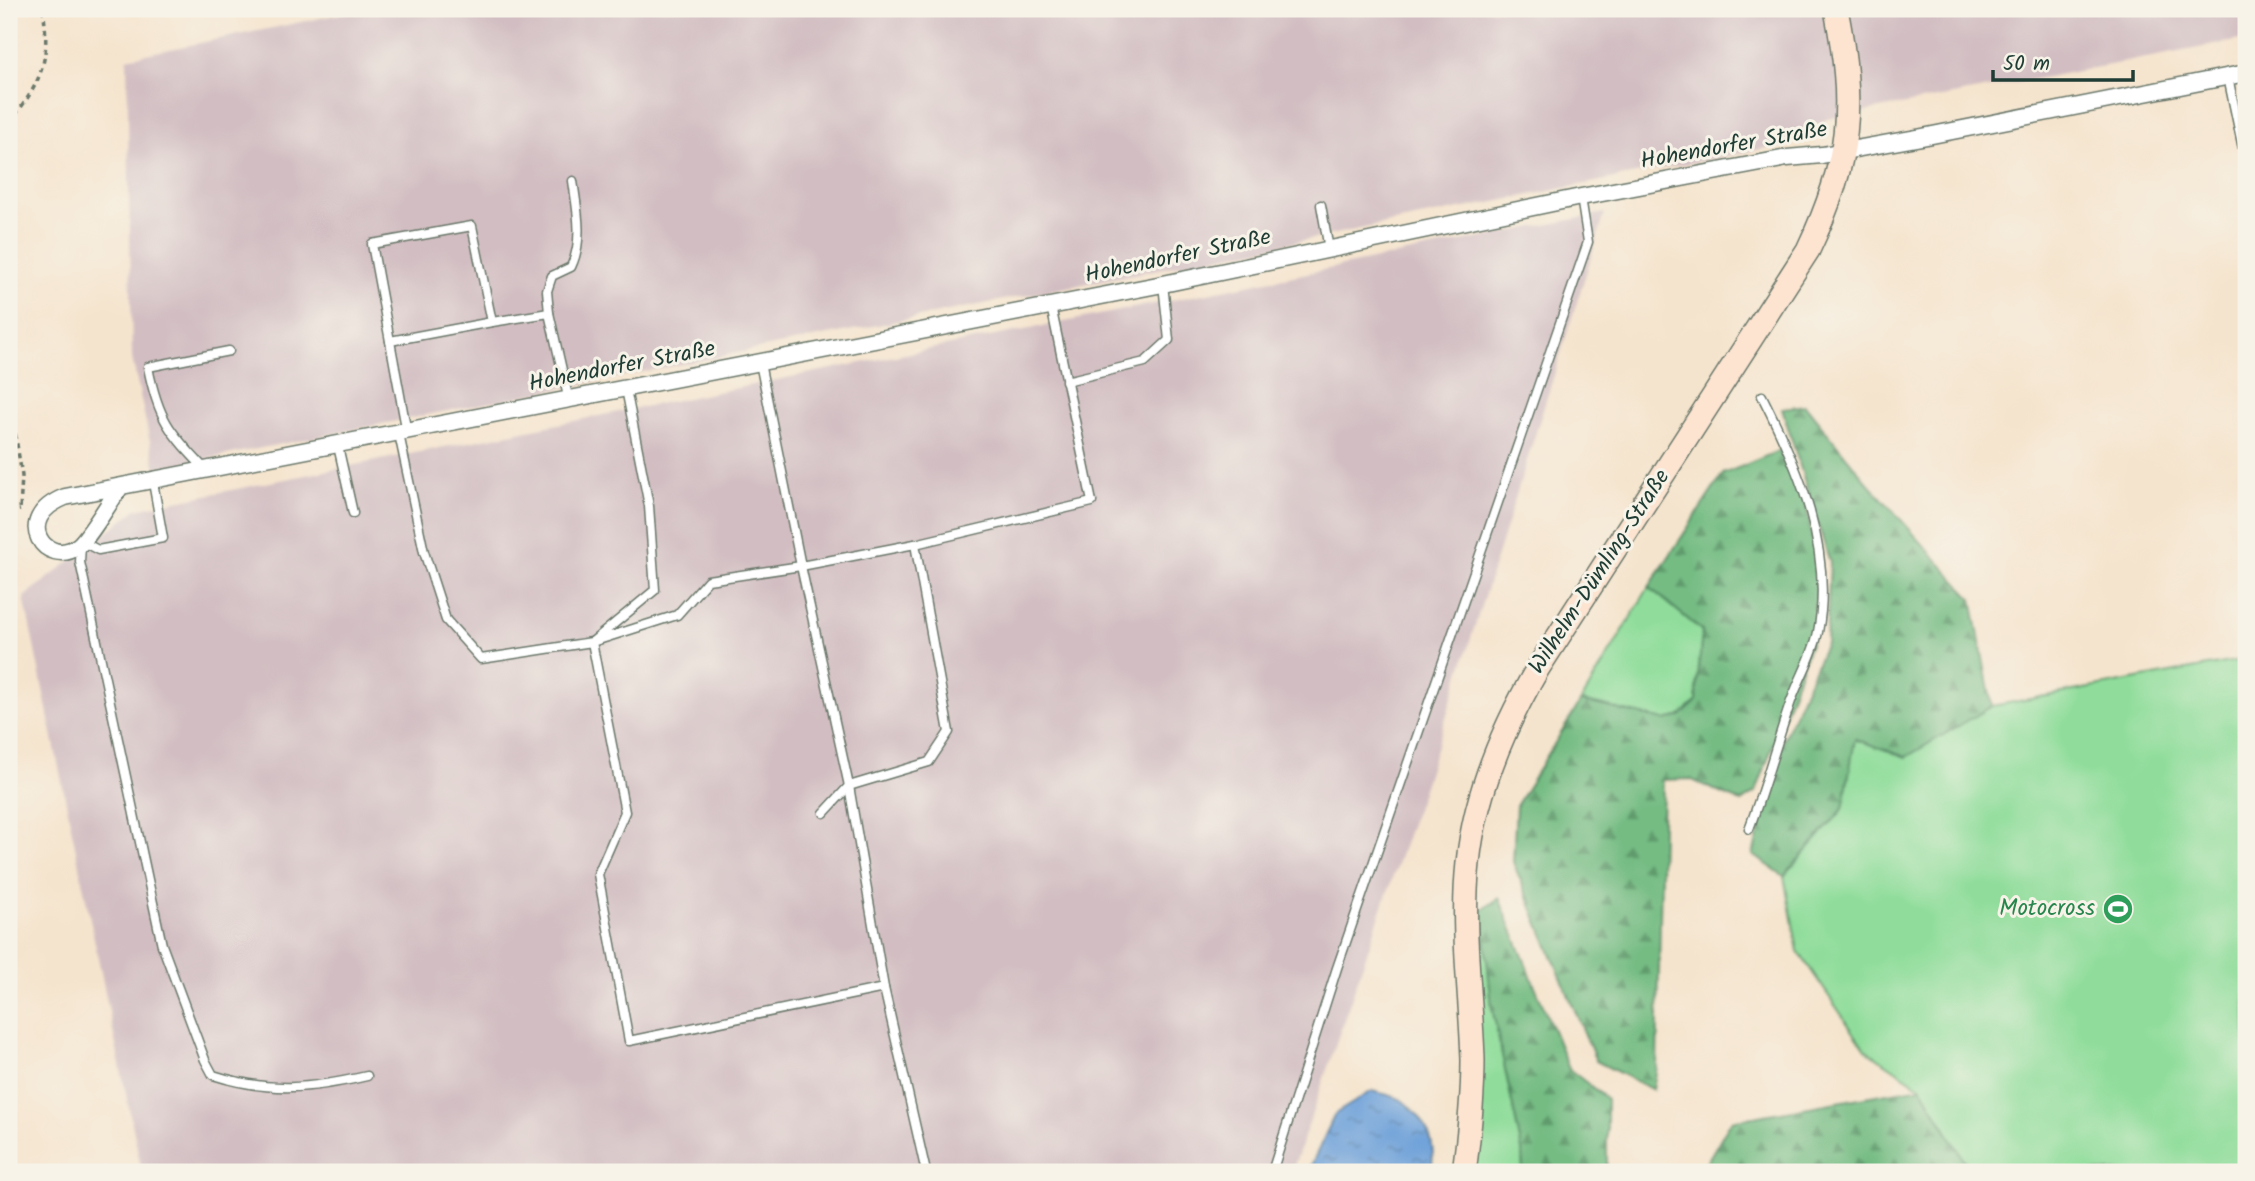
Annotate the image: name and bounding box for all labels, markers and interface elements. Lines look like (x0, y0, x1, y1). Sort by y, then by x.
scale bar (1993, 38, 2132, 82)
text: 50 m (2003, 48, 2050, 81)
street label: Hohendorfer Straße (1638, 112, 1830, 180)
street label: Hohendorfer Straße (1082, 220, 1274, 294)
street label: Hohendorfer Straße (526, 331, 718, 403)
street label: Wilhelm-Dümling-Straße (1520, 462, 1680, 682)
place label: Motocross (1999, 891, 2095, 927)
sports icon: Motocross (2101, 892, 2135, 926)

